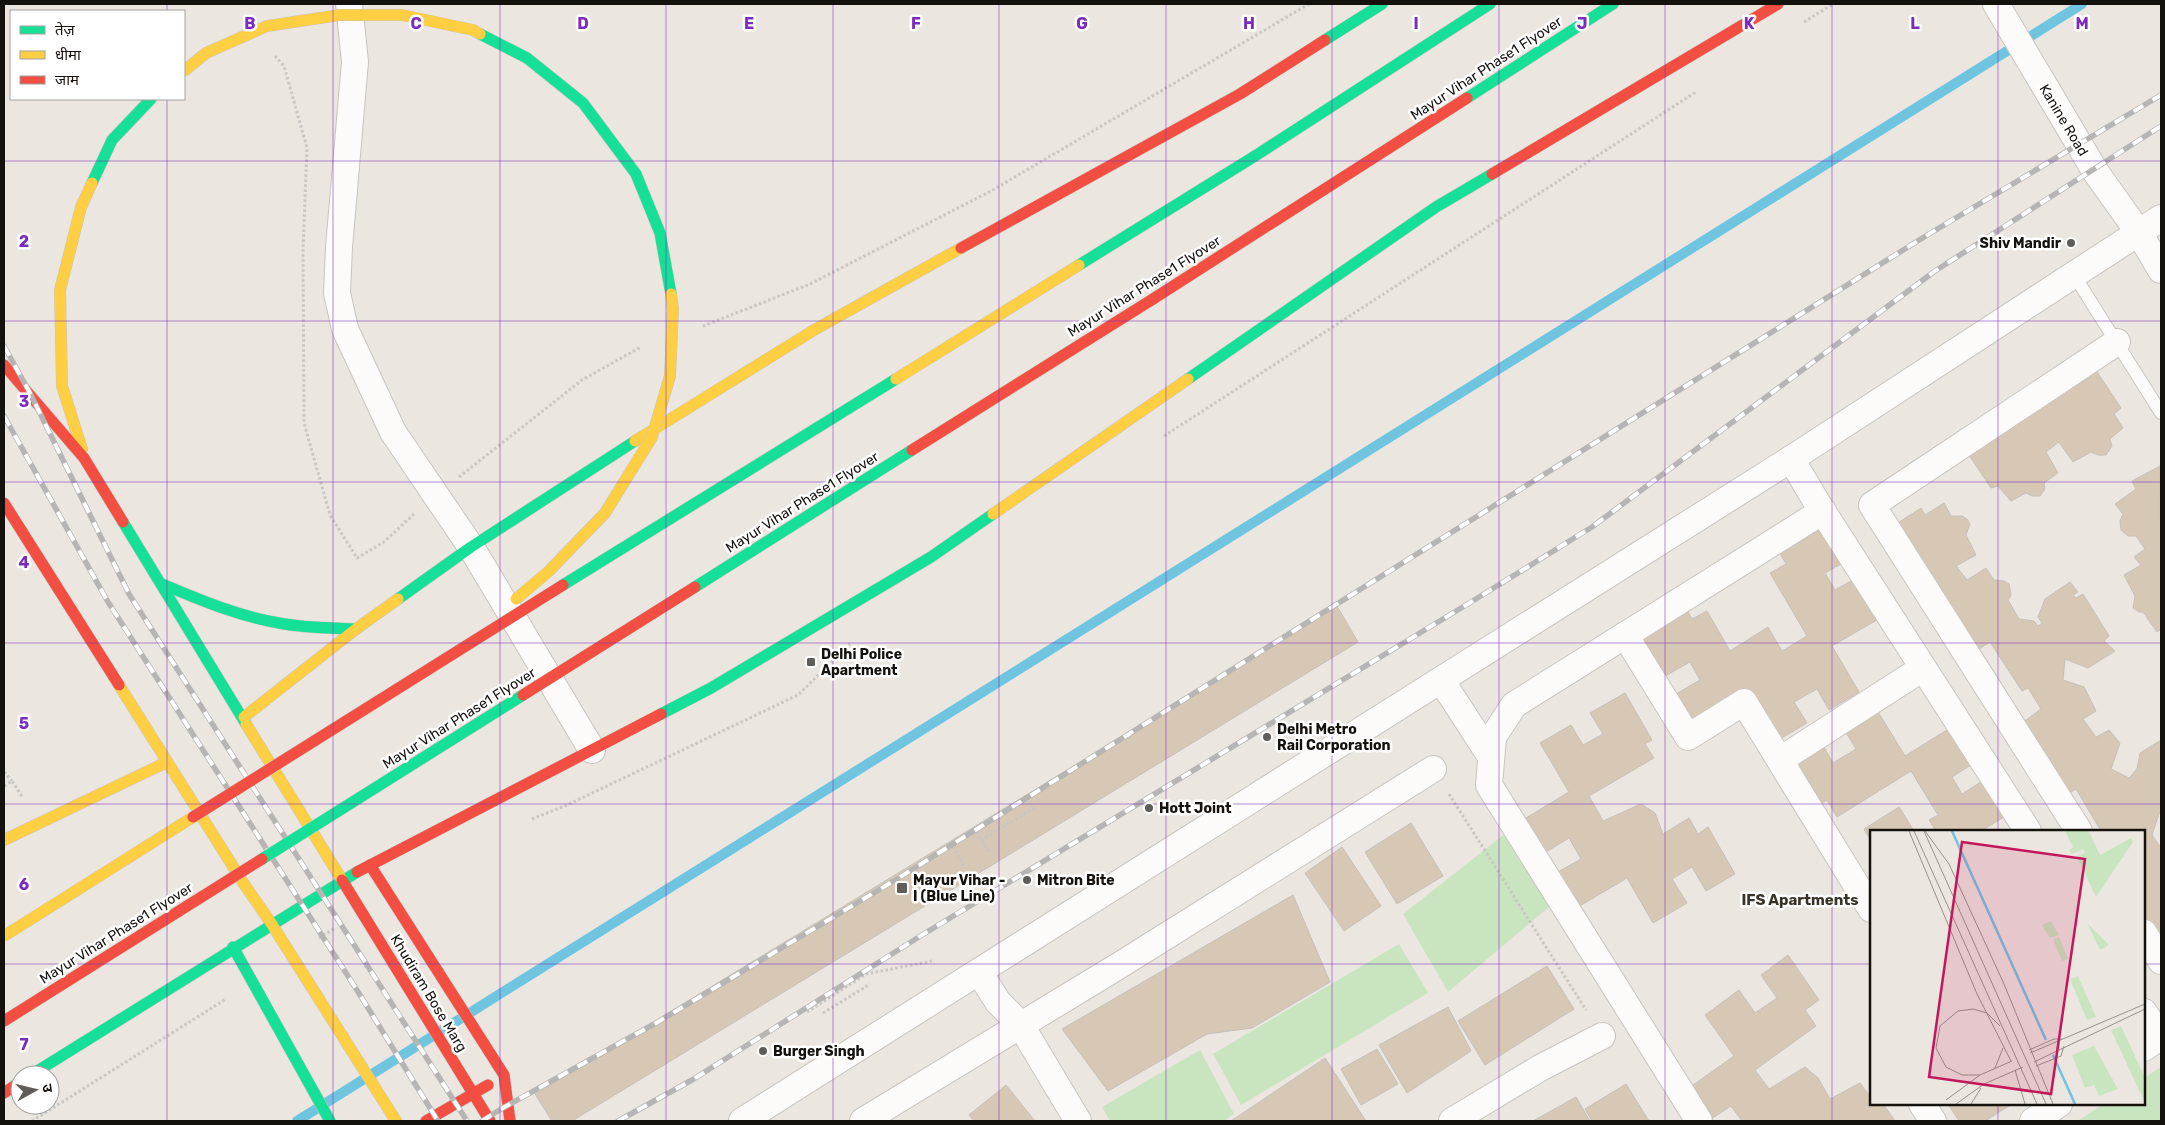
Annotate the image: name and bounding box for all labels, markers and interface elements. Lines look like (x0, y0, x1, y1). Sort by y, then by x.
legend (10, 10, 185, 100)
street label: Mayur Vihar Phase1 Flyover (1407, 13, 1566, 124)
text: B (244, 14, 256, 33)
text: C (410, 14, 422, 33)
text: D (577, 14, 589, 33)
text: E (744, 14, 754, 33)
text: F (911, 14, 921, 33)
text: G (1076, 14, 1088, 33)
text: H (1243, 14, 1255, 33)
text: I (1413, 14, 1419, 33)
text: J (1577, 14, 1587, 33)
text: K (1744, 14, 1755, 33)
text: L (1910, 14, 1920, 33)
text: M (2075, 14, 2089, 33)
text: तेज़ (55, 21, 76, 39)
text: धीमा (55, 46, 82, 64)
text: जाम (55, 71, 80, 89)
street label: Kanine Road (2035, 81, 2092, 159)
text: 2 (19, 232, 29, 251)
street label: Mayur Vihar Phase1 Flyover (1065, 232, 1224, 341)
place label: Shiv Mandir (1980, 235, 2062, 252)
marker: Shiv Mandir (2065, 237, 2077, 249)
text: 3 (19, 392, 29, 411)
street label: Mayur Vihar Phase1 Flyover (723, 448, 882, 557)
text: 4 (19, 553, 30, 572)
place label: Delhi Police Apartment (821, 646, 902, 679)
marker: Delhi Police Apartment (805, 656, 817, 668)
street label: Mayur Vihar Phase1 Flyover (380, 664, 539, 773)
text: 5 (19, 714, 29, 733)
place label: Delhi Metro Rail Corporation (1277, 721, 1391, 754)
marker: Delhi Metro Rail Corporation (1261, 731, 1273, 743)
place label: Hott Joint (1159, 800, 1232, 817)
marker: Hott Joint (1143, 802, 1155, 814)
inset map (1870, 830, 2145, 1105)
place label: Mayur Vihar - I (Blue Line) (913, 872, 1005, 905)
place label: Mitron Bite (1037, 872, 1115, 889)
marker: Mitron Bite (1021, 874, 1033, 886)
text: 6 (19, 875, 29, 894)
street label: Mayur Vihar Phase1 Flyover (37, 879, 196, 988)
marker: Mayur Vihar - I (Blue Line) (895, 881, 909, 895)
district label: IFS Apartments (1741, 891, 1859, 909)
street label: Khudiram Bose Marg (387, 931, 470, 1055)
text: 7 (19, 1035, 29, 1054)
place label: Burger Singh (773, 1043, 865, 1060)
marker: Burger Singh (757, 1045, 769, 1057)
north arrow (10, 1065, 60, 1115)
text: उ (38, 1083, 56, 1094)

